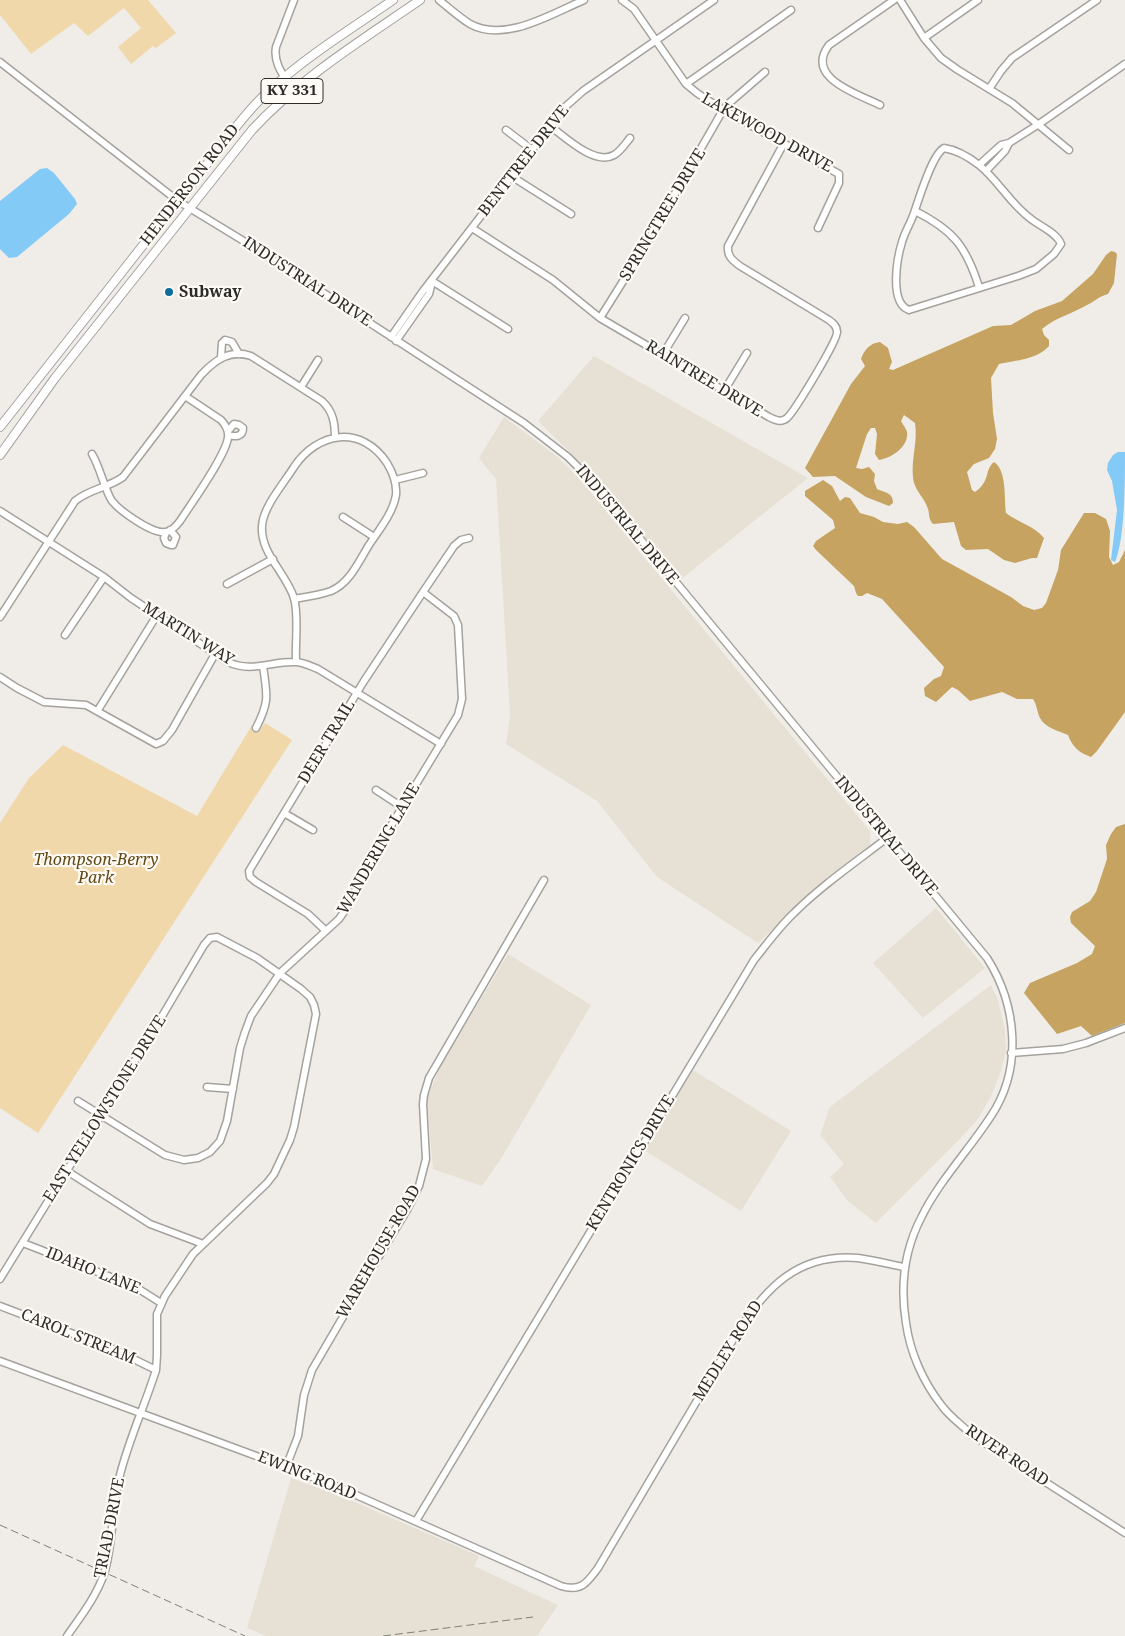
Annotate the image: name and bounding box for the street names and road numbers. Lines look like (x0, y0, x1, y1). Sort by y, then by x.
road number: KY 331 (261, 78, 323, 104)
street label: LAKEWOOD DRIVE (698, 89, 836, 177)
street label: BENTTREE DRIVE (475, 102, 573, 220)
street label: HENDERSON ROAD (137, 121, 243, 249)
street label: SPRINGTREE DRIVE (616, 145, 710, 285)
street label: INDUSTRIAL DRIVE (239, 233, 375, 331)
street label: RAINTREE DRIVE (642, 337, 766, 421)
street label: INDUSTRIAL DRIVE (571, 461, 683, 589)
street label: MARTIN WAY (139, 598, 237, 670)
street label: DEER TRAIL (295, 697, 359, 787)
street label: INDUSTRIAL DRIVE (830, 772, 942, 900)
street label: WANDERING LANE (334, 780, 424, 918)
street label: EAST YELLOWSTONE DRIVE (39, 1012, 171, 1206)
street label: KENTRONICS DRIVE (583, 1092, 679, 1234)
street label: WAREHOUSE ROAD (333, 1182, 425, 1322)
street label: IDAHO LANE (43, 1243, 143, 1299)
street label: MEDLEY ROAD (689, 1297, 767, 1405)
street label: CAROL STREAM (18, 1305, 138, 1369)
street label: RIVER ROAD (962, 1421, 1052, 1491)
street label: EWING ROAD (255, 1447, 359, 1505)
street label: TRIAD DRIVE (91, 1476, 129, 1580)

